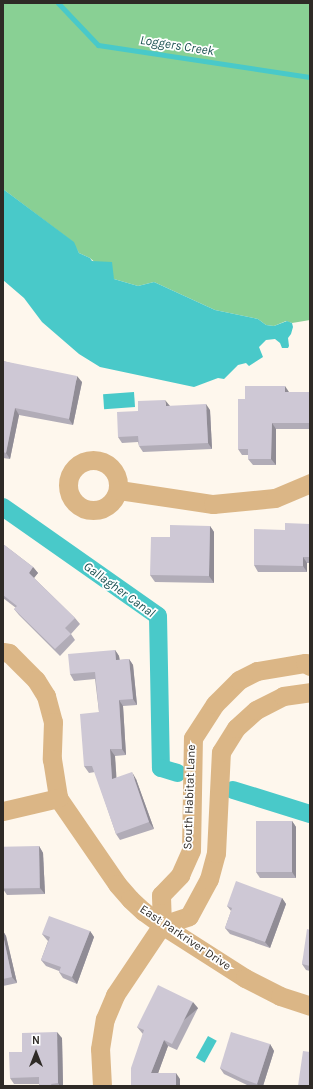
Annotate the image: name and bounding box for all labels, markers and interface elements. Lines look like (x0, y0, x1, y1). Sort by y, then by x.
water label: Loggers Creek (139, 32, 215, 60)
water label: Gallagher Canal (80, 559, 158, 621)
street label: South Habitat Lane (181, 744, 199, 850)
street label: East Parkriver Drive (137, 902, 233, 974)
north arrow (16, 1033, 56, 1073)
text: N (32, 1034, 40, 1047)

